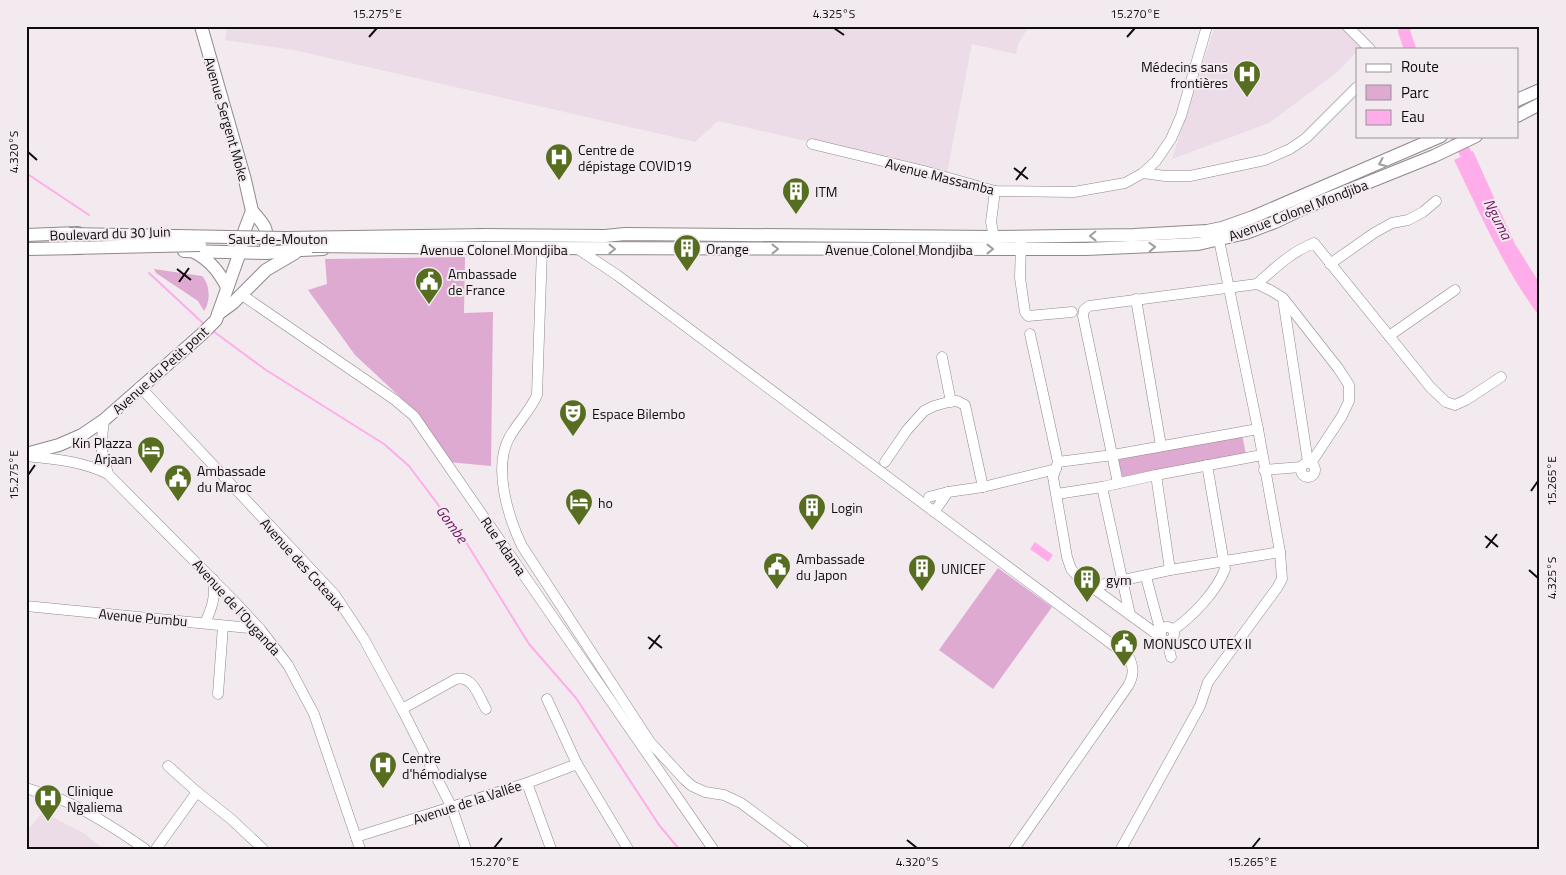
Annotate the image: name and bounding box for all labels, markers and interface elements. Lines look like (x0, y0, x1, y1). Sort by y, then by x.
text: 15.275°E (352, 4, 402, 23)
text: 4.325°S (813, 4, 855, 23)
text: 15.270°E (1110, 4, 1160, 23)
legend (1356, 48, 1518, 138)
street label: Avenue Sergent Moke (199, 54, 255, 184)
text: Route (1401, 55, 1439, 78)
place label: Médecins sans frontières (1141, 56, 1228, 93)
hospital icon: Médecins sans frontières (1232, 59, 1262, 98)
text: Parc (1401, 81, 1429, 104)
text: Eau (1401, 105, 1425, 128)
text: 4.320°S (4, 131, 23, 173)
place label: Centre de dépistage COVID19 (578, 139, 692, 176)
hospital icon: Centre de dépistage COVID19 (544, 142, 574, 181)
street label: Avenue Massamba (883, 152, 997, 200)
one-way arrow (1378, 156, 1387, 167)
street label: Avenue Colonel Mondjiba (1225, 174, 1371, 246)
building icon: ITM (781, 176, 811, 215)
place label: ITM (815, 181, 838, 202)
water label: Nguma (1478, 195, 1519, 245)
street label: Boulevard du 30 Juin (49, 220, 171, 246)
street label: Saut-de-Mouton (228, 228, 328, 249)
one-way arrow (1089, 231, 1096, 241)
building icon: Orange (672, 233, 702, 272)
place label: Orange (706, 238, 749, 259)
street label: Avenue Colonel Mondjiba (420, 239, 568, 260)
street label: Avenue Colonel Mondjiba (825, 239, 973, 260)
one-way arrow (1149, 242, 1157, 252)
one-way arrow (609, 244, 617, 254)
one-way arrow (772, 244, 779, 254)
one-way arrow (986, 244, 994, 254)
place label: Ambassade de France (448, 263, 517, 300)
public building icon: Ambassade de France (414, 266, 444, 305)
street label: Avenue du Petit pont (107, 321, 213, 419)
theatre icon: Espace Bilembo (558, 398, 588, 437)
place label: Espace Bilembo (592, 403, 685, 424)
place label: Kin Plazza Arjaan (72, 432, 132, 469)
hotel icon: Kin Plazza Arjaan (136, 435, 166, 474)
text: 15.275°E (4, 450, 23, 500)
text: 15.265°E (1542, 456, 1561, 506)
place label: Ambassade du Maroc (197, 460, 266, 497)
public building icon: Ambassade du Maroc (163, 463, 193, 502)
hotel icon: ho (564, 487, 594, 526)
place label: ho (598, 492, 613, 513)
building icon: Login (797, 492, 827, 531)
place label: Login (831, 497, 863, 518)
water label: Gombe (430, 500, 474, 549)
street label: Rue Adama (476, 512, 532, 580)
street label: Avenue des Coteaux (256, 513, 351, 616)
place label: Ambassade du Japon (796, 548, 865, 585)
public building icon: Ambassade du Japon (762, 551, 792, 590)
building icon: UNICEF (907, 553, 937, 592)
street label: Avenue de l’Ouganda (188, 554, 286, 660)
text: 4.325°S (1542, 557, 1561, 599)
place label: UNICEF (941, 558, 986, 579)
building icon: gym (1072, 564, 1102, 603)
place label: gym (1106, 569, 1132, 590)
street label: Avenue Pumbu (98, 603, 188, 631)
public building icon: MONUSCO UTEX II (1109, 628, 1139, 667)
place label: MONUSCO UTEX II (1143, 633, 1252, 654)
place label: Centre d'hémodialyse (402, 747, 487, 784)
hospital icon: Centre d'hémodialyse (368, 750, 398, 789)
street label: Avenue de la Vallée (410, 775, 524, 829)
place label: Clinique Ngaliema (67, 780, 123, 817)
hospital icon: Clinique Ngaliema (33, 783, 63, 822)
text: 15.270°E (469, 852, 519, 871)
text: 4.320°S (896, 852, 938, 871)
text: 15.265°E (1227, 852, 1277, 871)

